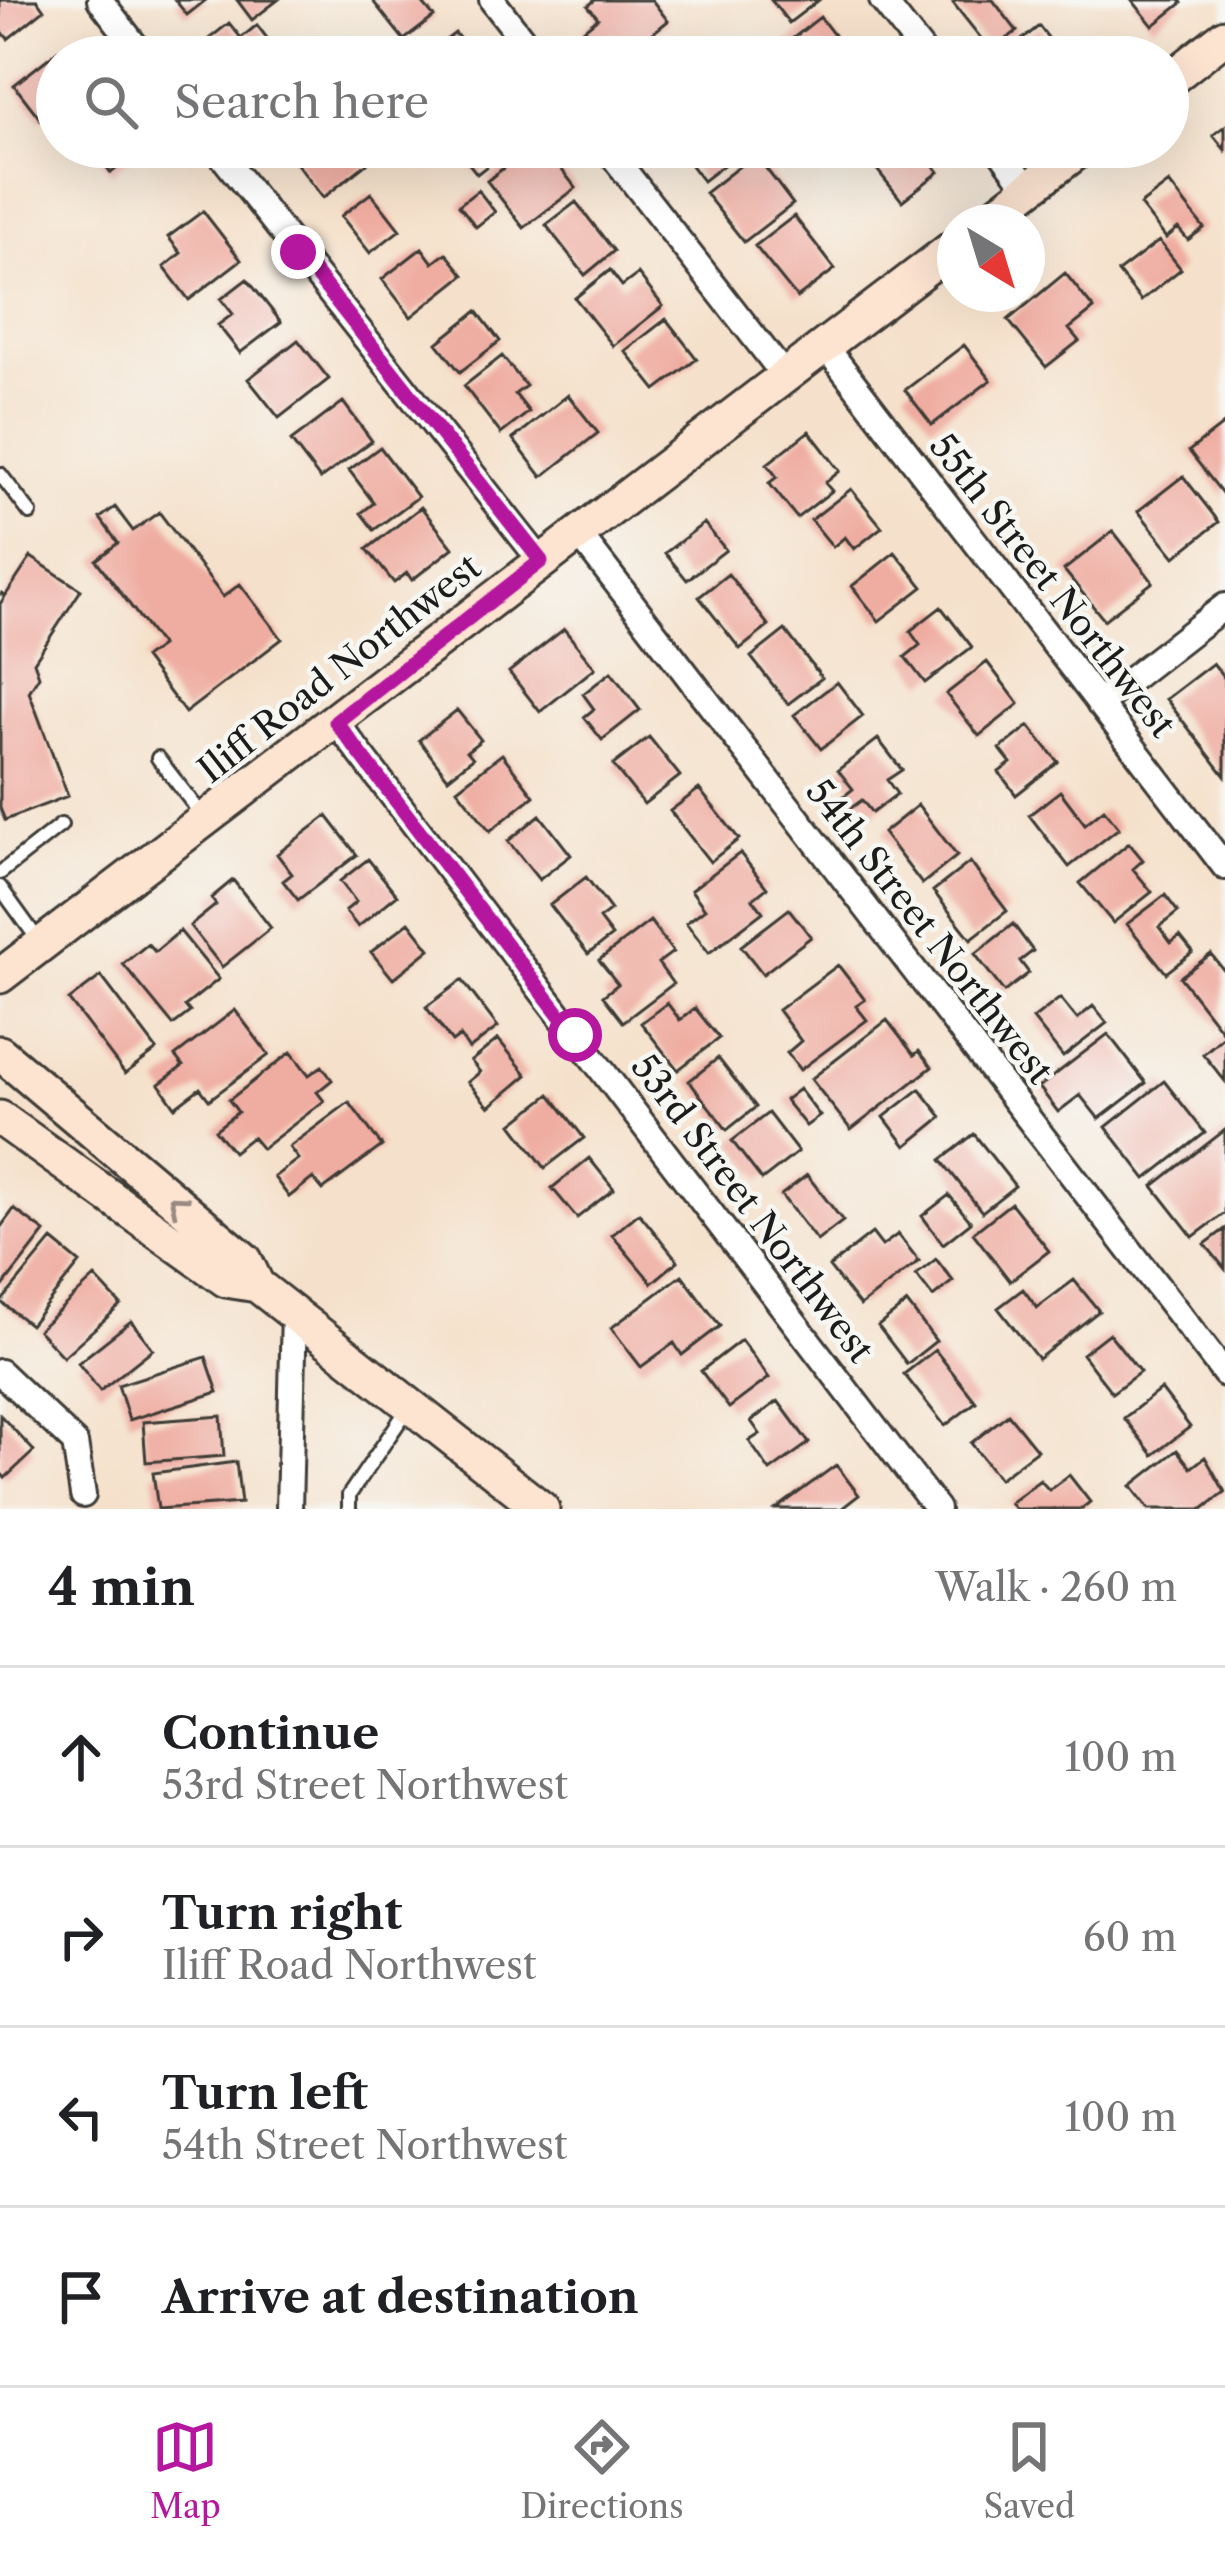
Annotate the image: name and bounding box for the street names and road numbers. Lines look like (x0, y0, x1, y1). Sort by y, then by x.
street label: 55th Street Northwest (921, 424, 1185, 746)
street label: Iliff Road Northwest (189, 544, 489, 792)
street label: 54th Street Northwest (797, 770, 1063, 1092)
street label: 53rd Street Northwest (623, 1045, 883, 1371)

